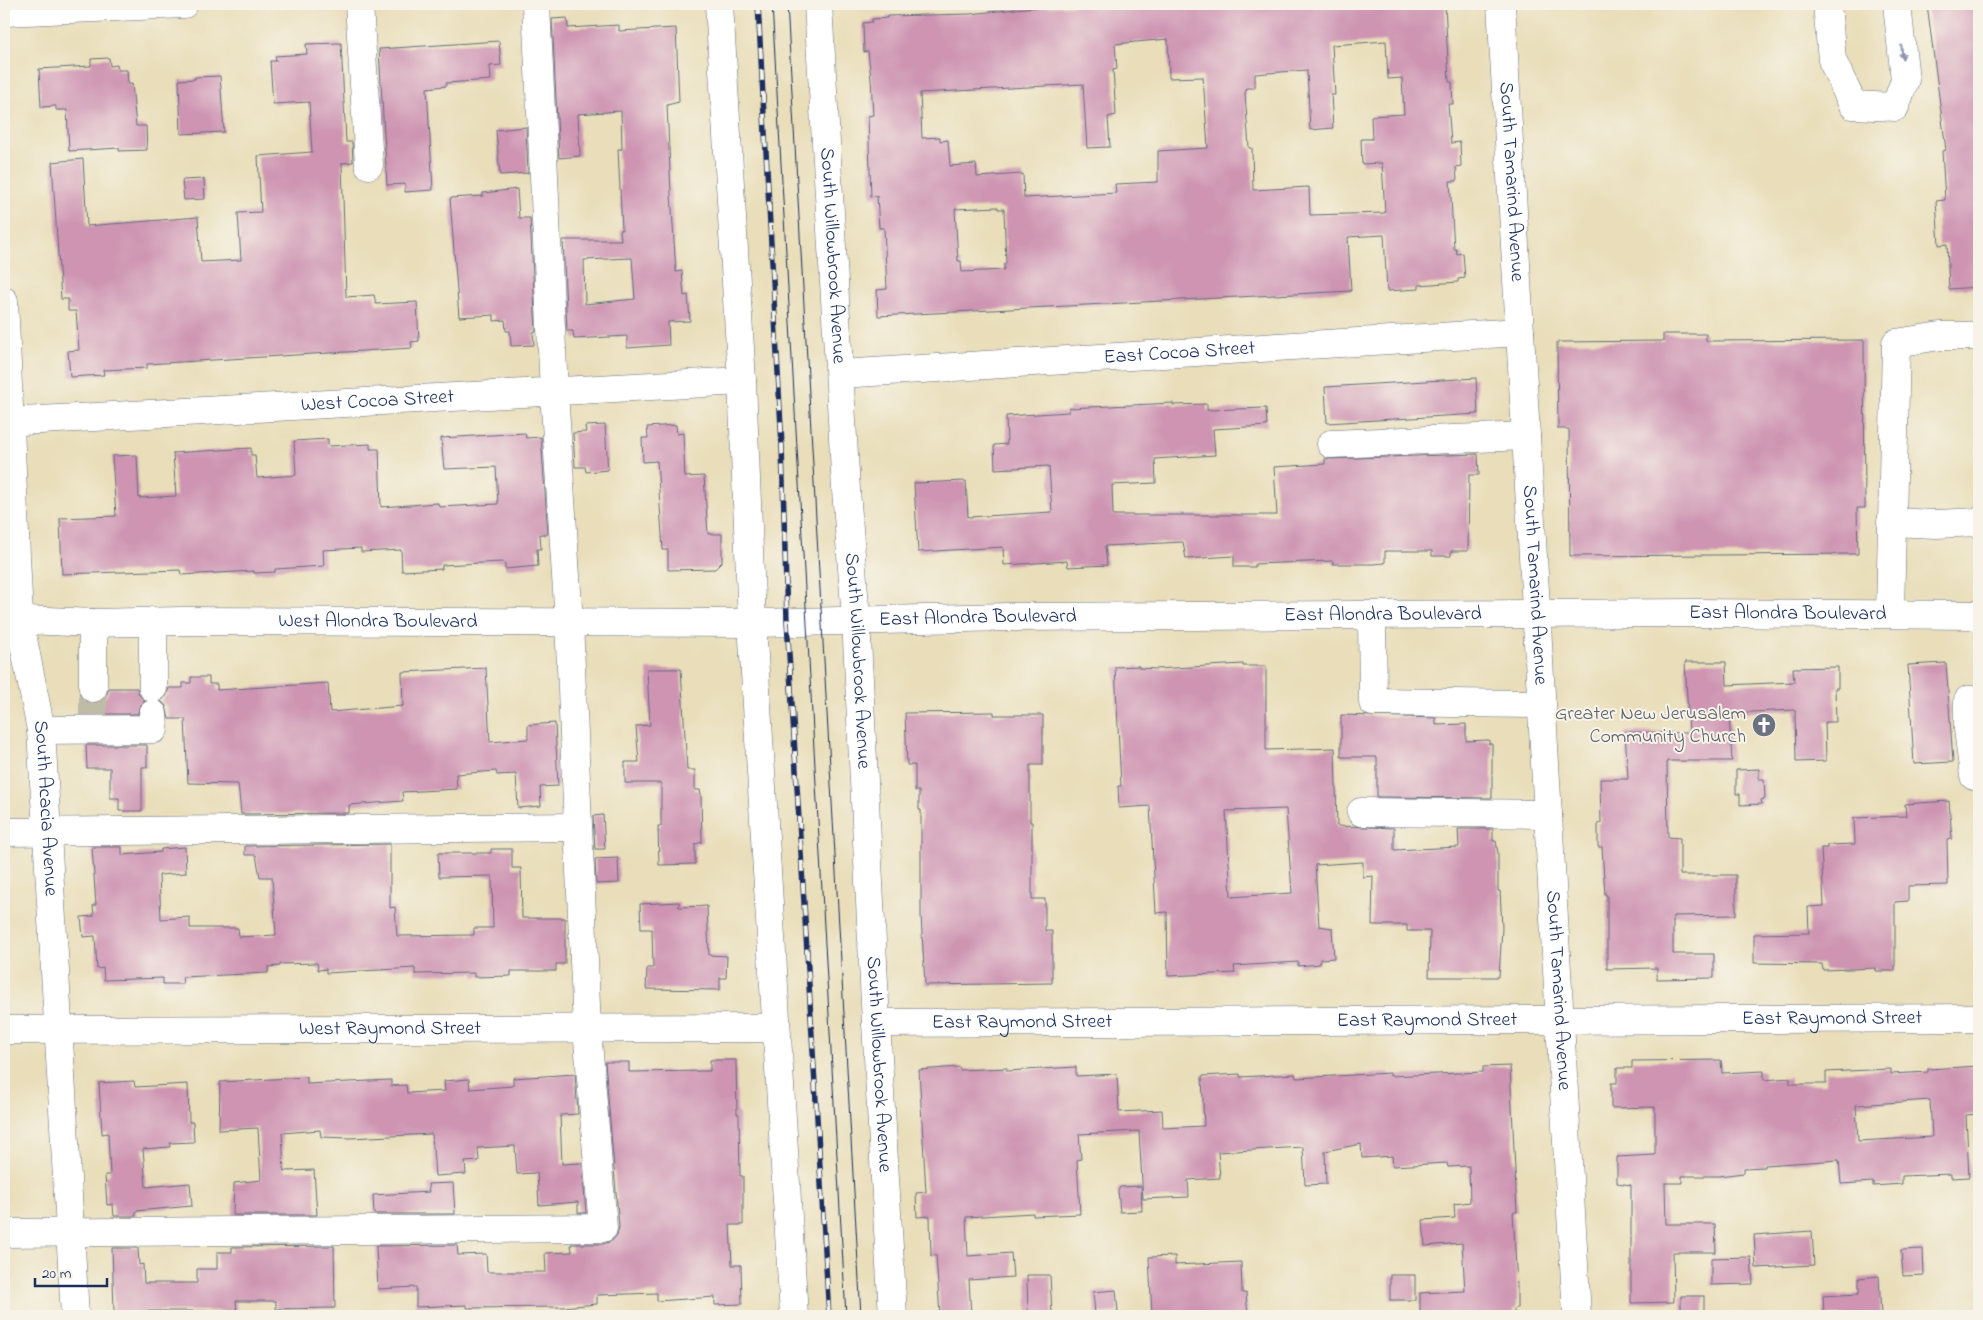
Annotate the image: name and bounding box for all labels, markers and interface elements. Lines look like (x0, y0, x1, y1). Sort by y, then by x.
one-way arrow (1898, 45, 1906, 61)
street label: South Tamarind Avenue (1491, 81, 1532, 283)
street label: South Willowbrook Avenue (812, 147, 853, 365)
street label: East Cocoa Street (1103, 334, 1256, 372)
street label: West Cocoa Street (300, 383, 455, 420)
street label: South Tamarind Avenue (1514, 484, 1555, 686)
street label: South Willowbrook Avenue (836, 552, 878, 770)
street label: East Alondra Boulevard (1689, 598, 1887, 629)
street label: East Alondra Boulevard (1284, 600, 1482, 630)
street label: East Alondra Boulevard (879, 602, 1077, 635)
street label: West Alondra Boulevard (278, 607, 478, 637)
place label: Greater New Jerusalem Community Church (1555, 700, 1746, 752)
church icon: Greater New Jerusalem Community Church (1751, 712, 1777, 738)
street label: South Acacia Avenue (25, 718, 65, 897)
street label: South Tamarind Avenue (1538, 890, 1578, 1091)
street label: South Willowbrook Avenue (858, 955, 899, 1173)
street label: East Raymond Street (1742, 1004, 1923, 1034)
street label: East Raymond Street (1337, 1006, 1518, 1035)
street label: East Raymond Street (932, 1007, 1113, 1037)
street label: West Raymond Street (299, 1014, 481, 1044)
scale bar (35, 1255, 108, 1287)
text: 20 m (42, 1263, 72, 1285)

